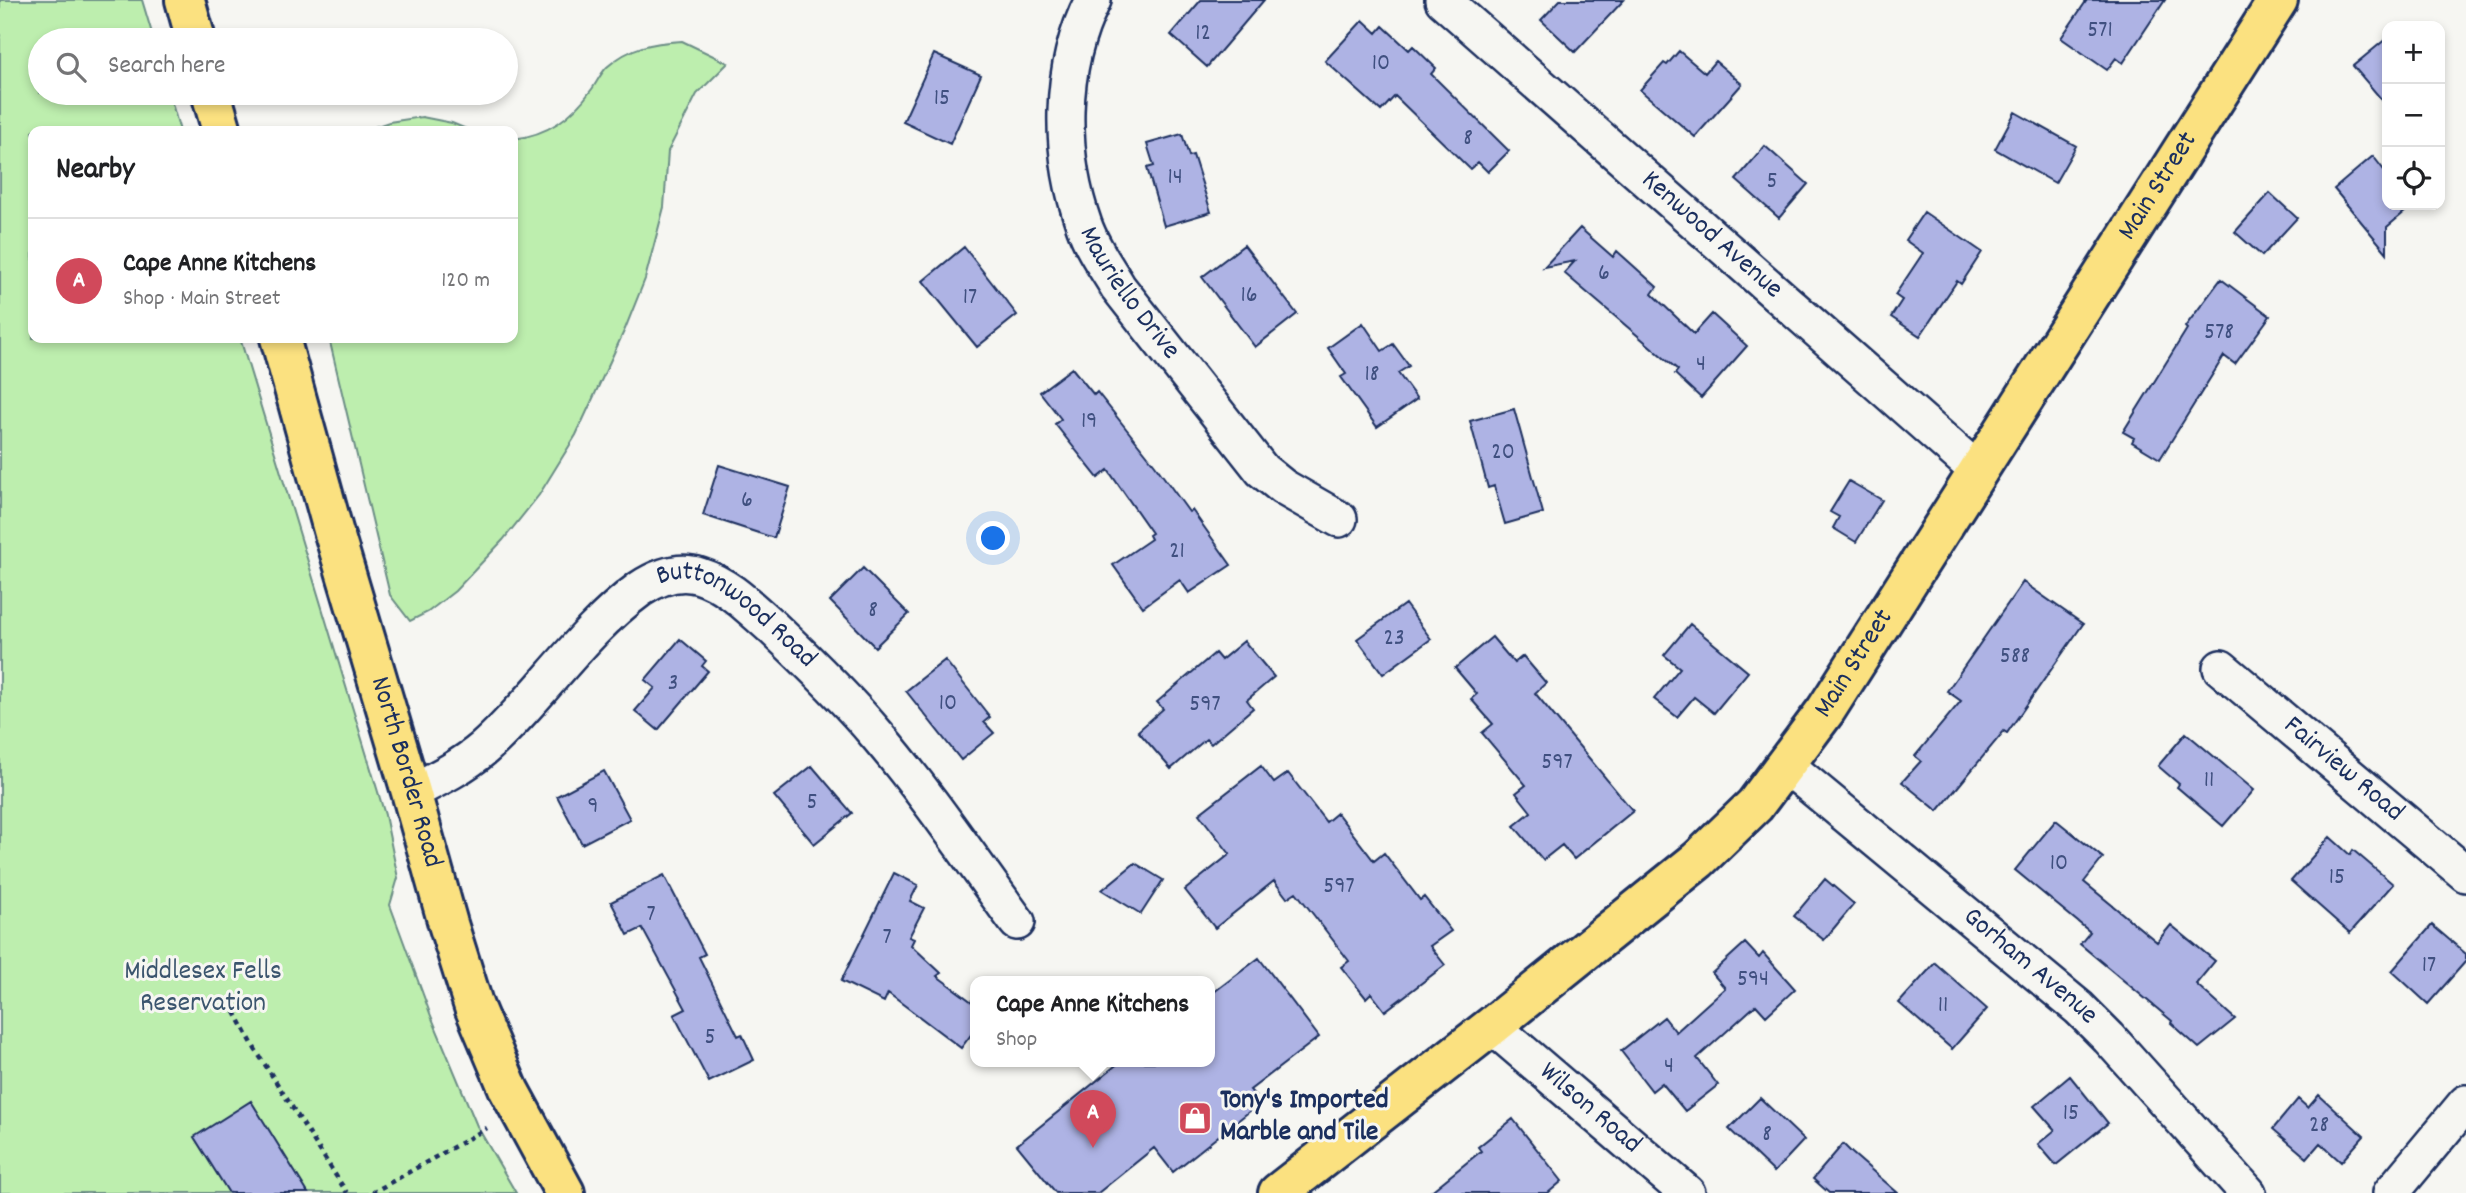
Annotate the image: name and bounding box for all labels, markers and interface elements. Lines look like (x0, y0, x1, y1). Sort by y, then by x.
house number: 571 (2087, 14, 2113, 48)
house number: 12 (1195, 17, 1211, 51)
map controls (2382, 21, 2445, 210)
button: + (2382, 21, 2445, 84)
search box (28, 28, 518, 105)
house number: 10 (1372, 47, 1390, 81)
icon: search (52, 48, 90, 86)
text: Search here (108, 48, 226, 85)
house number: 15 (934, 82, 950, 116)
button: − (2382, 84, 2445, 147)
house number: 8 (1463, 122, 1473, 156)
street label: Main Street (2109, 125, 2209, 249)
button: locate (2382, 147, 2445, 210)
text: Nearby (56, 150, 134, 193)
house number: 14 (1167, 161, 1183, 195)
street label: Kenwood Avenue (1631, 162, 1791, 310)
house number: 5 (1766, 165, 1778, 199)
street label: Mauriello Drive (1067, 221, 1189, 369)
text: Cape Anne Kitchens (123, 246, 316, 283)
house number: 6 (1598, 257, 1610, 291)
text: A (73, 265, 85, 298)
text: 120 m (441, 265, 490, 298)
house number: 16 (1240, 279, 1258, 313)
house number: 17 (963, 281, 977, 315)
text: Shop · Main Street (123, 283, 281, 316)
house number: 578 (2204, 316, 2234, 350)
house number: 4 (1696, 348, 1706, 382)
house number: 18 (1365, 358, 1379, 392)
house number: 19 (1081, 405, 1097, 439)
house number: 20 (1491, 436, 1515, 470)
house number: 6 (741, 484, 753, 518)
your location (976, 521, 1010, 555)
house number: 21 (1169, 535, 1185, 569)
street label: Buttonwood Road (651, 553, 825, 679)
house number: 8 (868, 594, 878, 628)
street label: Main Street (1805, 602, 1905, 727)
house number: 23 (1383, 622, 1405, 656)
house number: 588 (2000, 640, 2030, 674)
house number: 3 (668, 667, 678, 701)
street label: North Border Road (358, 672, 451, 873)
house number: 10 (939, 687, 957, 721)
house number: 597 (1189, 688, 1221, 722)
street label: Fairview Road (2274, 708, 2412, 833)
house number: 597 (1541, 746, 1573, 780)
house number: 11 (2204, 764, 2214, 798)
house number: 5 (806, 786, 818, 820)
house number: 9 (588, 790, 599, 824)
house number: 10 (2050, 847, 2068, 881)
house number: 15 (2329, 861, 2345, 895)
house number: 597 (1323, 870, 1355, 904)
house number: 7 (646, 898, 656, 932)
street label: Gorham Avenue (1953, 899, 2106, 1035)
house number: 7 (882, 921, 892, 955)
house number: 17 (2422, 949, 2436, 983)
park label: Middlesex Fells Reservation (124, 953, 282, 1025)
house number: 594 (1737, 963, 1769, 997)
popup (970, 976, 1215, 1067)
text: Cape Anne Kitchens (996, 987, 1189, 1024)
house number: 11 (1938, 989, 1948, 1023)
house number: 5 (704, 1021, 716, 1055)
text: Shop (996, 1024, 1037, 1057)
house number: 4 (1664, 1050, 1674, 1084)
street label: Wilson Road (1529, 1054, 1649, 1165)
place label: Tony's Imported Marble and Tile (1220, 1082, 1389, 1154)
pin: A (1070, 1090, 1116, 1148)
house number: 15 (2063, 1097, 2079, 1131)
shop icon: Tony's Imported Marble and Tile (1176, 1099, 1214, 1137)
house number: 28 (2309, 1109, 2329, 1143)
house number: 8 (1762, 1118, 1772, 1152)

